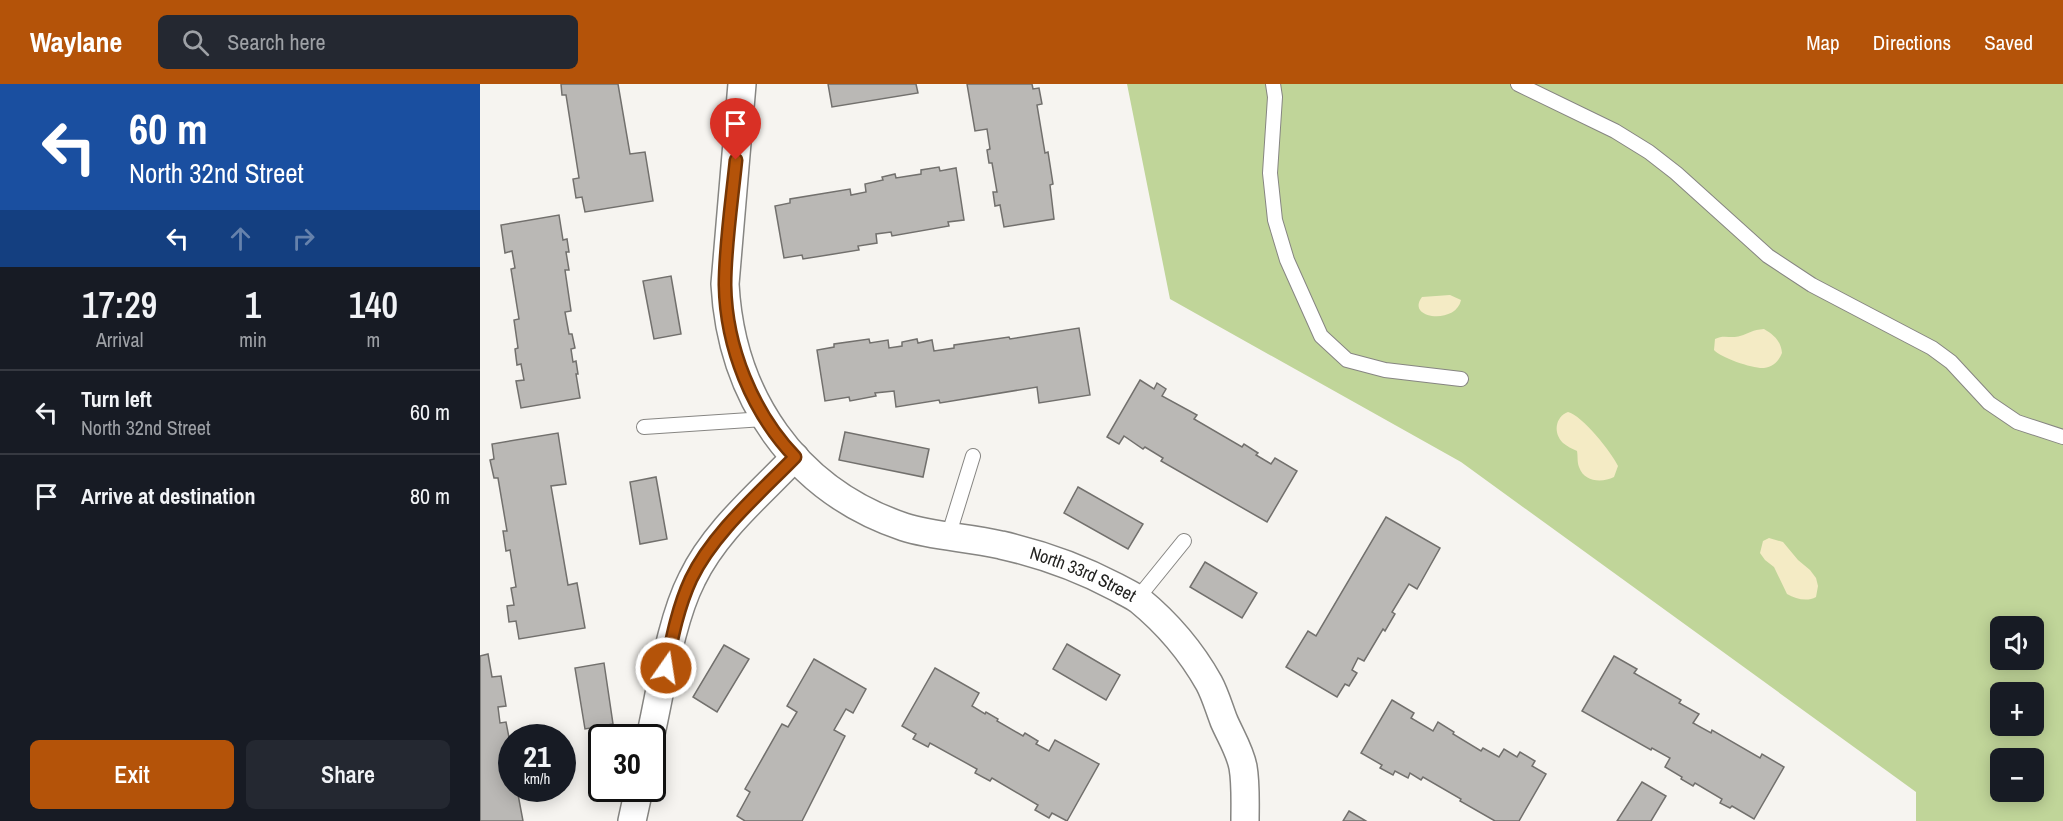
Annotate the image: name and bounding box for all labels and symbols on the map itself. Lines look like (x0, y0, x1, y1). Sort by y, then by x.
pin (710, 98, 761, 160)
street label: North 33rd Street (1027, 540, 1141, 607)
position arrow (634, 636, 698, 700)
speed limit sign: 30 (588, 724, 666, 802)

